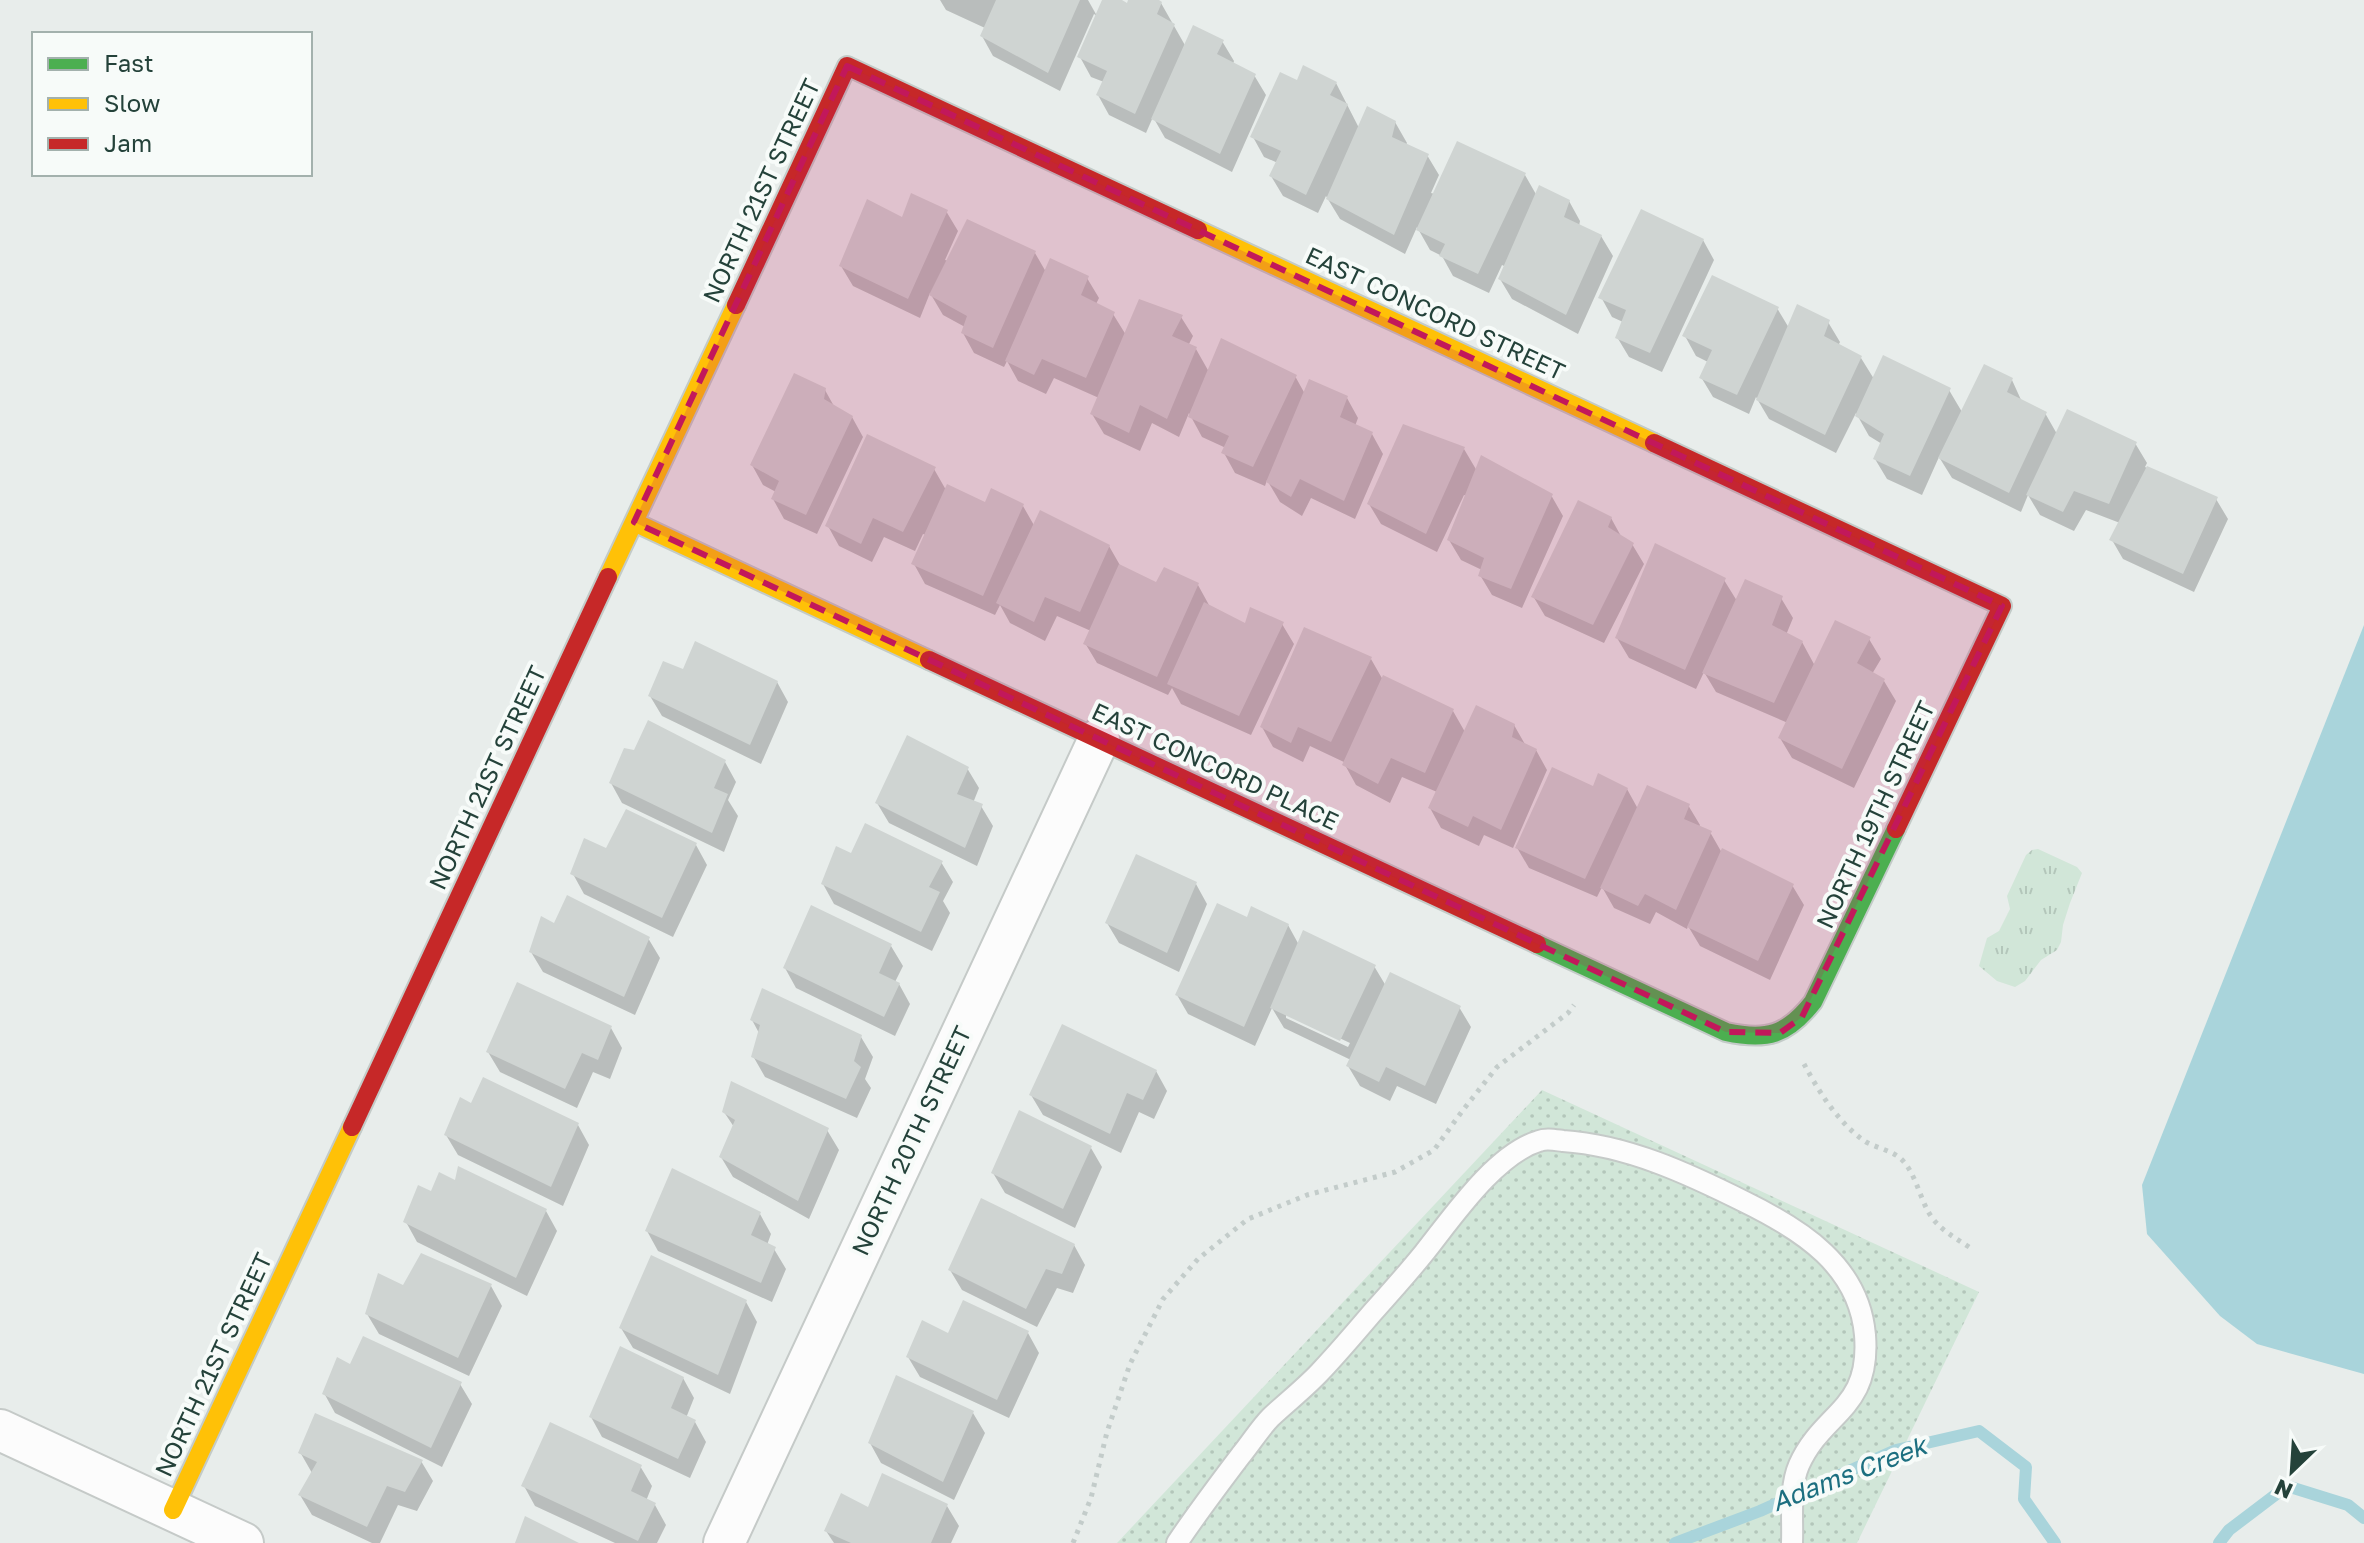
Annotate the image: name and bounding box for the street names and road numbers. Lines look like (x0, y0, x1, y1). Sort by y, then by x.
street label: NORTH 21ST STREET (696, 74, 825, 307)
street label: EAST CONCORD STREET (1301, 240, 1570, 386)
street label: NORTH 21ST STREET (422, 661, 551, 894)
street label: EAST CONCORD PLACE (1088, 696, 1344, 836)
street label: NORTH 19TH STREET (1809, 696, 1940, 933)
street label: NORTH 20TH STREET (845, 1021, 977, 1260)
street label: NORTH 21ST STREET (148, 1248, 277, 1481)

